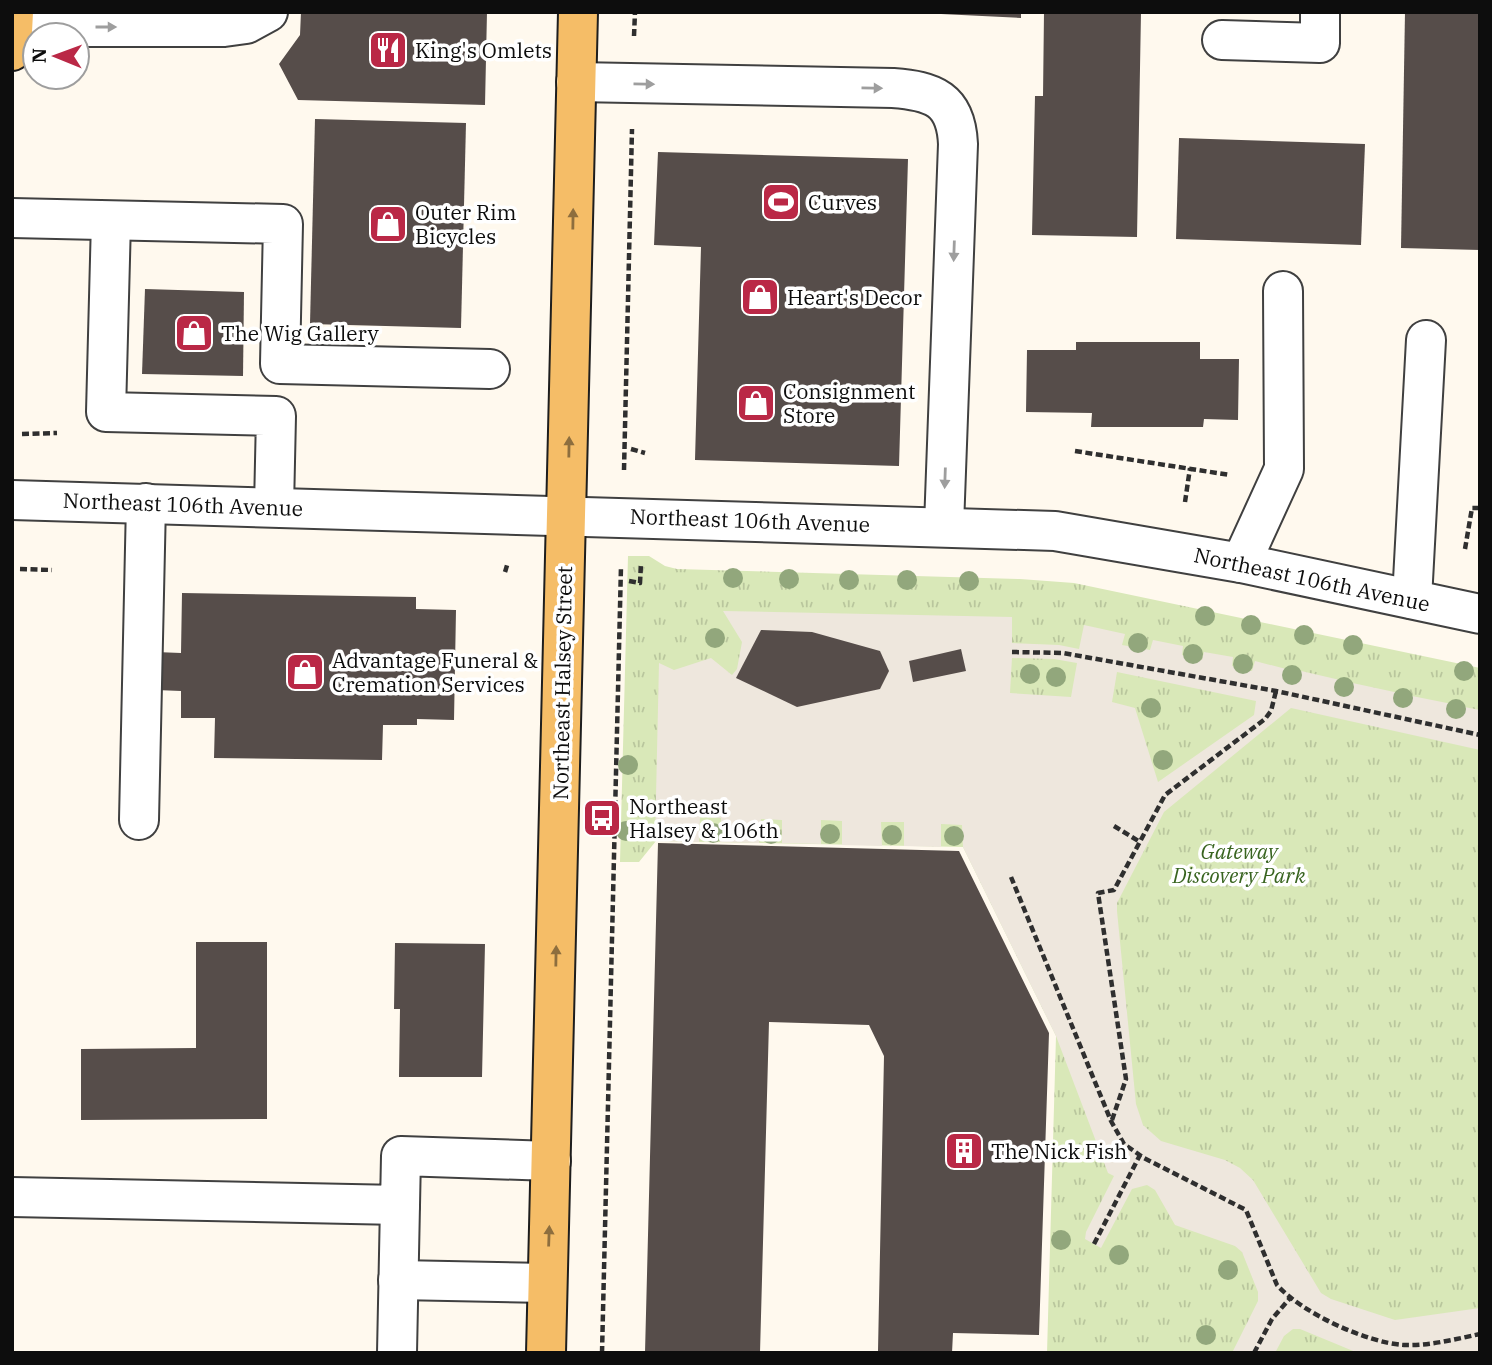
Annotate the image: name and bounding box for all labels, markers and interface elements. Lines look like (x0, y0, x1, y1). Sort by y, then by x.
north arrow (21, 21, 91, 91)
one-way arrow (95, 21, 117, 33)
restaurant icon: King's Omlets (367, 29, 409, 71)
place label: King's Omlets (415, 36, 552, 64)
text: N (27, 48, 51, 63)
one-way arrow (634, 78, 656, 90)
one-way arrow (861, 82, 883, 94)
sports icon: Curves (760, 181, 802, 223)
place label: Curves (808, 188, 877, 216)
place label: Outer Rim Bicycles (415, 198, 517, 250)
shop icon: Outer Rim Bicycles (367, 203, 409, 245)
one-way arrow (568, 208, 579, 230)
one-way arrow (948, 240, 959, 262)
shop icon: Heart's Decor (739, 276, 781, 318)
place label: Heart's Decor (787, 283, 923, 311)
shop icon: The Wig Gallery (173, 312, 215, 354)
place label: The Wig Gallery (221, 319, 379, 347)
place label: Consignment Store (783, 377, 916, 429)
shop icon: Consignment Store (735, 382, 777, 424)
one-way arrow (563, 436, 575, 458)
one-way arrow (940, 467, 951, 489)
street label: Northeast 106th Avenue (62, 486, 304, 522)
street label: Northeast 106th Avenue (629, 502, 871, 538)
street label: Northeast 106th Avenue (1191, 540, 1433, 618)
street label: Northeast Halsey Street (546, 566, 578, 800)
place label: Advantage Funeral & Cremation Services (332, 646, 538, 698)
shop icon: Advantage Funeral & Cremation Services (284, 651, 326, 693)
place label: Northeast Halsey & 106th (629, 792, 779, 844)
bus stop icon: Northeast Halsey & 106th (581, 797, 623, 839)
park label: Gateway Discovery Park (1171, 837, 1306, 889)
one-way arrow (550, 945, 562, 967)
building icon: The Nick Fish (943, 1130, 985, 1172)
place label: The Nick Fish (991, 1137, 1127, 1165)
one-way arrow (543, 1224, 554, 1246)

